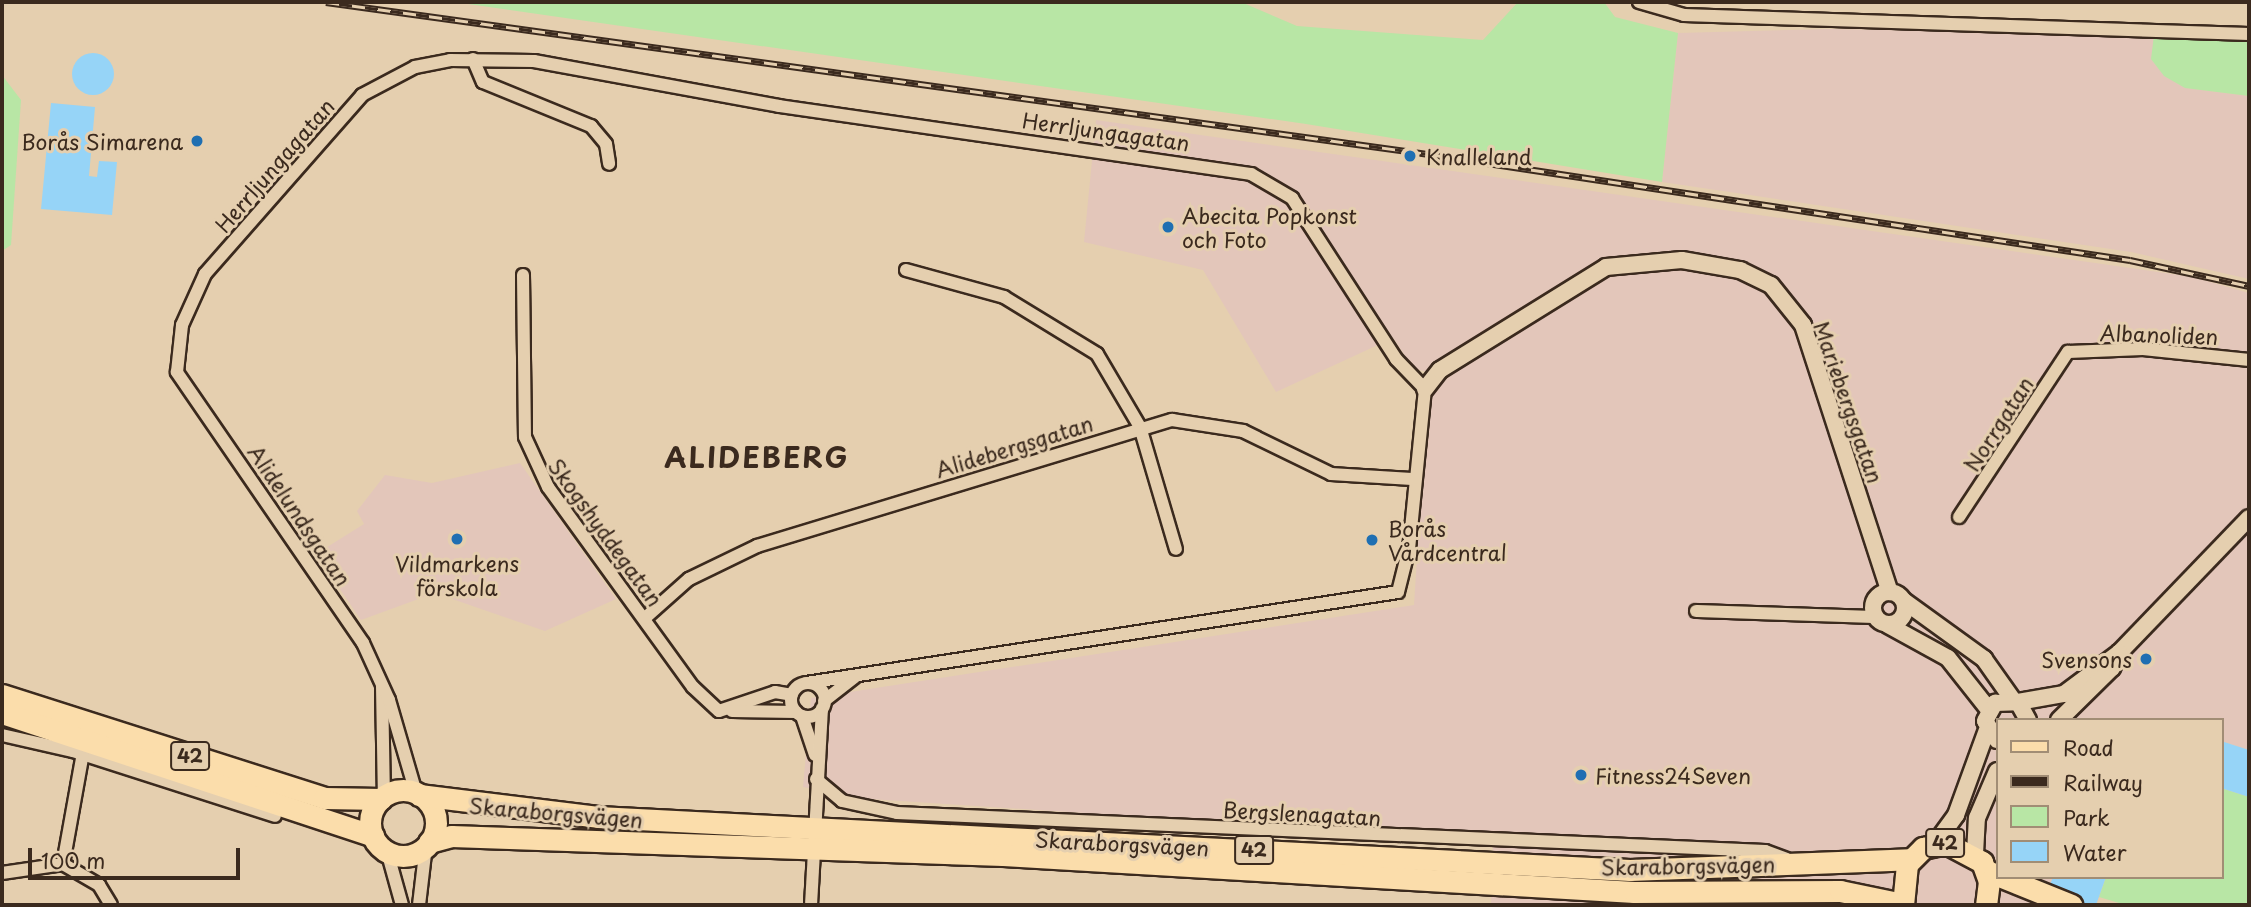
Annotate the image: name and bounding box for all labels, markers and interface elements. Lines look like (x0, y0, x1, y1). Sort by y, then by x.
street label: Herrljungagatan (209, 93, 339, 237)
street label: Herrljungagatan (1021, 107, 1191, 155)
place label: Borås Simarena (22, 128, 183, 154)
marker: Borås Simarena (189, 133, 205, 149)
place label: Knalleland (1426, 143, 1532, 169)
marker: Knalleland (1400, 146, 1420, 166)
place label: Abecita Popkonst och Foto (1182, 202, 1357, 252)
marker: Abecita Popkonst och Foto (1160, 219, 1176, 235)
street label: Mariebergsgatan (1810, 318, 1888, 486)
street label: Albanoliden (2099, 319, 2219, 349)
street label: Norrgatan (1958, 372, 2038, 476)
street label: Alidebergsgatan (932, 410, 1096, 482)
street label: Alidelundsgatan (244, 440, 356, 590)
district label: ALIDEBERG (664, 440, 850, 474)
street label: Skogshyddegatan (544, 453, 668, 611)
place label: Borås Vårdcentral (1388, 515, 1507, 565)
marker: Borås Vårdcentral (1362, 530, 1382, 550)
marker: Vildmarkens förskola (449, 531, 465, 547)
place label: Vildmarkens förskola (395, 550, 519, 600)
place label: Svensons (2041, 646, 2132, 672)
marker: Svensons (2138, 651, 2154, 667)
legend (1996, 718, 2223, 879)
text: Road (2063, 731, 2114, 763)
road number: 42 (169, 740, 211, 772)
place label: Fitness24Seven (1595, 762, 1751, 788)
text: Railway (2063, 766, 2143, 798)
marker: Fitness24Seven (1573, 767, 1589, 783)
street label: Skaraborgsvägen (468, 792, 644, 832)
street label: Bergslenagatan (1222, 796, 1382, 830)
text: Park (2063, 801, 2110, 833)
street label: Skaraborgsvägen (1034, 826, 1210, 860)
road number: 42 (1924, 828, 1966, 858)
scale bar (32, 834, 243, 878)
road number: 42 (1233, 834, 1275, 866)
text: Water (2063, 836, 2126, 868)
text: 100 m (41, 844, 105, 876)
street label: Skaraborgsvägen (1601, 851, 1775, 879)

